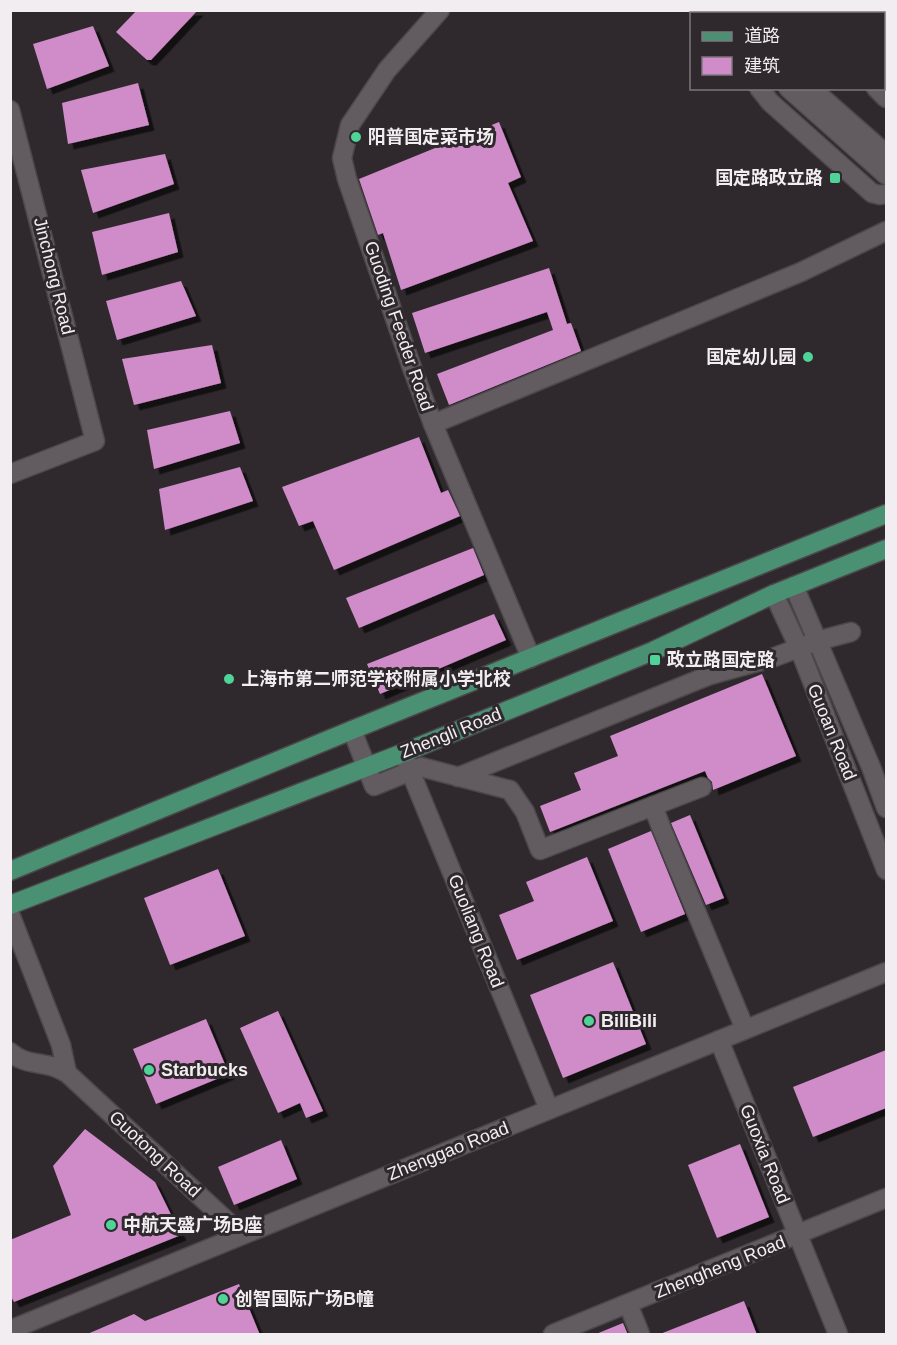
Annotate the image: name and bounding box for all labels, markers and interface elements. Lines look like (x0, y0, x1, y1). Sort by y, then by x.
legend (690, 12, 885, 90)
text: 道路 (744, 26, 780, 46)
text: 建筑 (744, 56, 780, 76)
place label: 阳普国定菜市场 (368, 127, 494, 147)
marker: 阳普国定菜市场 (349, 130, 363, 144)
place label: 国定路政立路 (715, 167, 823, 188)
marker: 国定路政立路 (828, 171, 842, 185)
street label: Jinchong Road (30, 215, 78, 337)
street label: Guoding Feeder Road (361, 239, 437, 413)
place label: 国定幼儿园 (706, 347, 796, 367)
marker: 国定幼儿园 (801, 350, 815, 364)
place label: 政立路国定路 (667, 649, 775, 670)
marker: 政立路国定路 (648, 653, 662, 667)
place label: 上海市第二师范学校附属小学北校 (241, 669, 511, 689)
marker: 上海市第二师范学校附属小学北校 (222, 672, 236, 686)
street label: Guoan Road (804, 681, 860, 783)
street label: Zhengli Road (398, 704, 504, 762)
street label: Guoliang Road (444, 872, 508, 990)
place label: BiliBili (601, 1011, 657, 1031)
marker: BiliBili (582, 1014, 596, 1028)
place label: Starbucks (161, 1060, 248, 1080)
marker: Starbucks (142, 1063, 156, 1077)
street label: Guoxia Road (736, 1102, 794, 1206)
street label: Guotong Road (105, 1107, 205, 1201)
street label: Zhenggao Road (384, 1118, 512, 1184)
place label: 中航天盛广场B座 (123, 1215, 262, 1235)
marker: 中航天盛广场B座 (104, 1218, 118, 1232)
street label: Zhengheng Road (652, 1232, 788, 1302)
place label: 创智国际广场B幢 (235, 1289, 374, 1309)
marker: 创智国际广场B幢 (216, 1292, 230, 1306)

